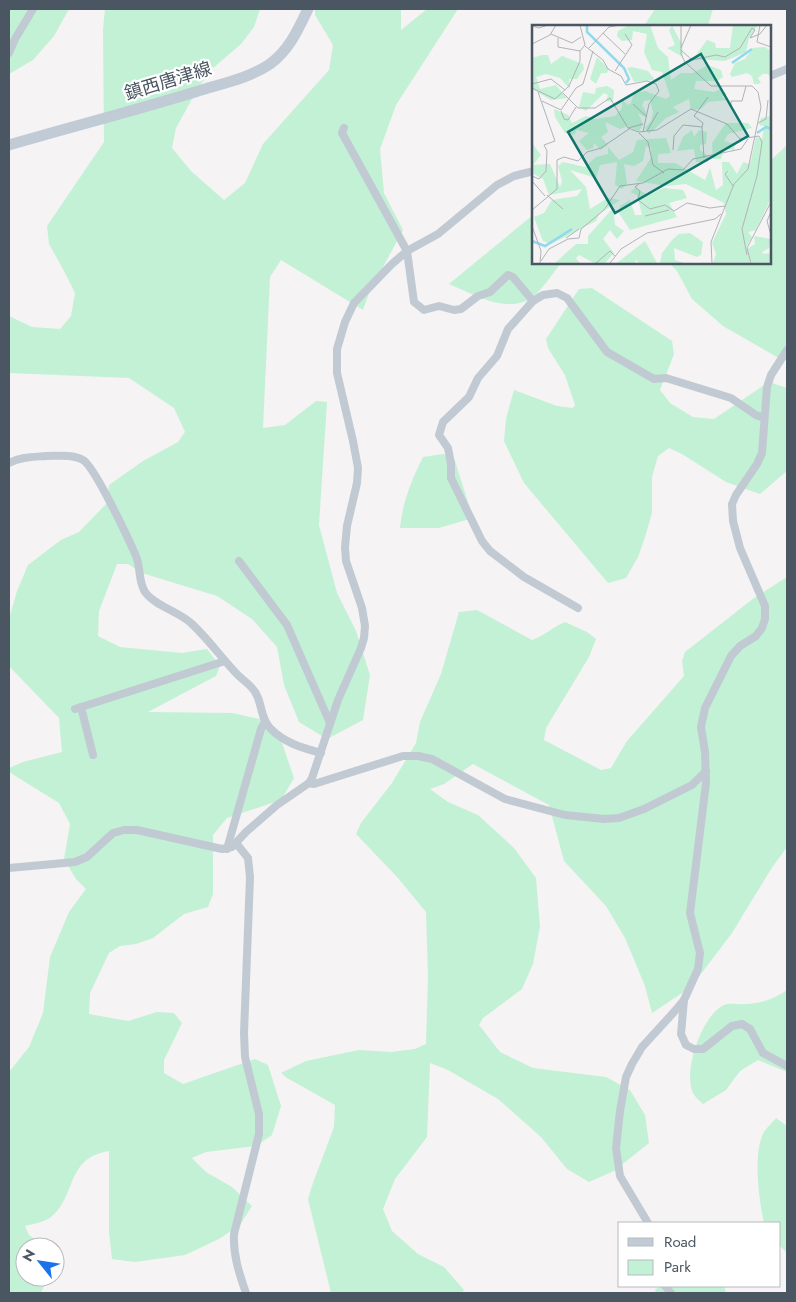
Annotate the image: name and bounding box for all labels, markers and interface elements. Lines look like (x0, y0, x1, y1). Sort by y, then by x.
inset map (532, 25, 771, 264)
street label: 鎮西唐津線 (121, 55, 215, 107)
legend (618, 1222, 781, 1287)
text: Road (664, 1231, 696, 1253)
north arrow (15, 1237, 65, 1287)
text: N (17, 1246, 40, 1265)
text: Park (664, 1256, 691, 1278)

